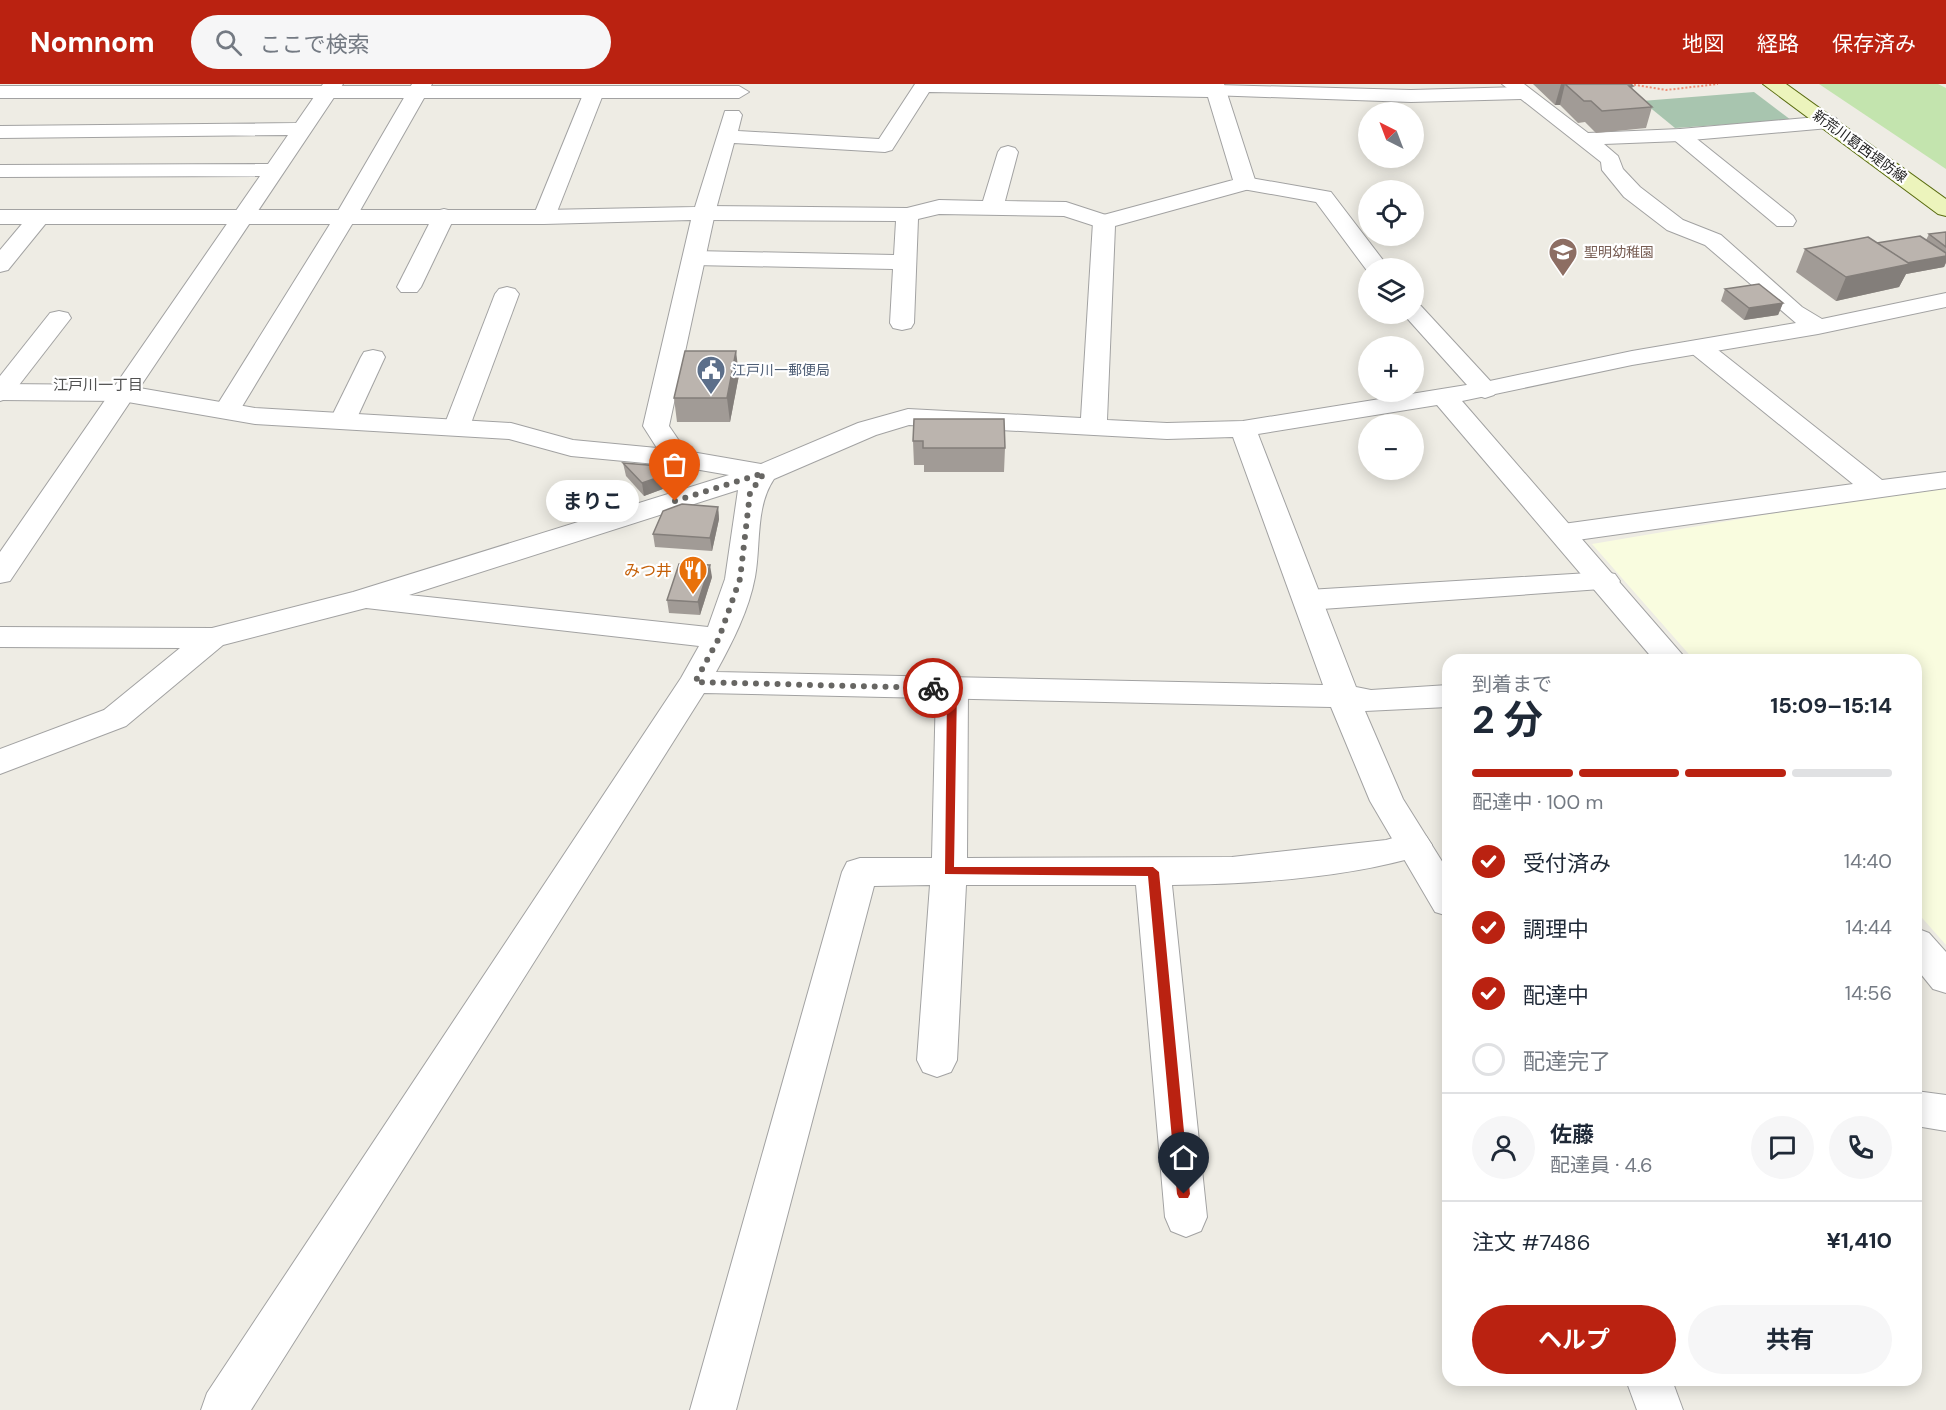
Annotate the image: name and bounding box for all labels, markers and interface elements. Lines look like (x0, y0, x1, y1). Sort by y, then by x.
search box (191, 15, 611, 69)
text: Nomnom (30, 24, 155, 61)
icon: search (212, 26, 245, 59)
text: ここで検索 (260, 30, 370, 59)
text: 地図 (1682, 30, 1724, 58)
text: 経路 (1757, 30, 1799, 58)
text: 保存済み (1832, 30, 1916, 58)
north arrow (1358, 102, 1424, 168)
map controls (1358, 102, 1424, 480)
street label: 新荒川葛西堤防線 (1809, 106, 1911, 186)
button: locate (1358, 180, 1424, 246)
school or university icon: 聖明幼稚園 (1547, 236, 1579, 278)
place label: 聖明幼稚園 (1584, 243, 1654, 261)
button: layers (1358, 258, 1424, 324)
button: + (1358, 336, 1424, 402)
public building icon: 江戸川一郵便局 (695, 354, 727, 396)
place label: 江戸川一郵便局 (732, 361, 830, 379)
district label: 江戸川一丁目 (53, 375, 143, 395)
button: − (1358, 414, 1424, 480)
pin (649, 439, 700, 501)
icon: bag (658, 448, 691, 481)
callout: まりこ (546, 480, 639, 522)
text: まりこ (563, 488, 623, 514)
restaurant icon: みつ井 (677, 554, 709, 596)
place label: みつ井 (624, 560, 672, 581)
courier (903, 658, 963, 718)
text: 到着まで (1472, 671, 1552, 697)
icon: bike (917, 672, 950, 705)
text: 15:09–15:14 (1770, 691, 1892, 720)
text: 2 分 (1472, 694, 1543, 745)
text: 配達中 · 100 m (1472, 789, 1603, 815)
icon: check (1472, 845, 1505, 878)
text: 14:40 (1844, 848, 1892, 874)
text: 受付済み (1523, 849, 1611, 878)
icon: check (1472, 911, 1505, 944)
text: 14:44 (1845, 914, 1892, 940)
text: 調理中 (1523, 915, 1589, 944)
icon: check (1472, 977, 1505, 1010)
text: 14:56 (1845, 980, 1892, 1006)
text: 配達中 (1523, 981, 1589, 1010)
text: 配達完了 (1523, 1047, 1611, 1076)
button: person (1472, 1116, 1535, 1179)
button: chat (1751, 1116, 1814, 1179)
button: phone (1829, 1116, 1892, 1179)
text: 佐藤 (1550, 1120, 1594, 1149)
pin (1158, 1132, 1209, 1194)
icon: home (1167, 1141, 1200, 1174)
text: 配達員 · 4.6 (1550, 1152, 1653, 1178)
text: ¥1,410 (1826, 1226, 1892, 1255)
text: 注文 #7486 (1472, 1228, 1591, 1257)
button: ヘルプ (1472, 1305, 1676, 1374)
button: 共有 (1688, 1305, 1892, 1374)

